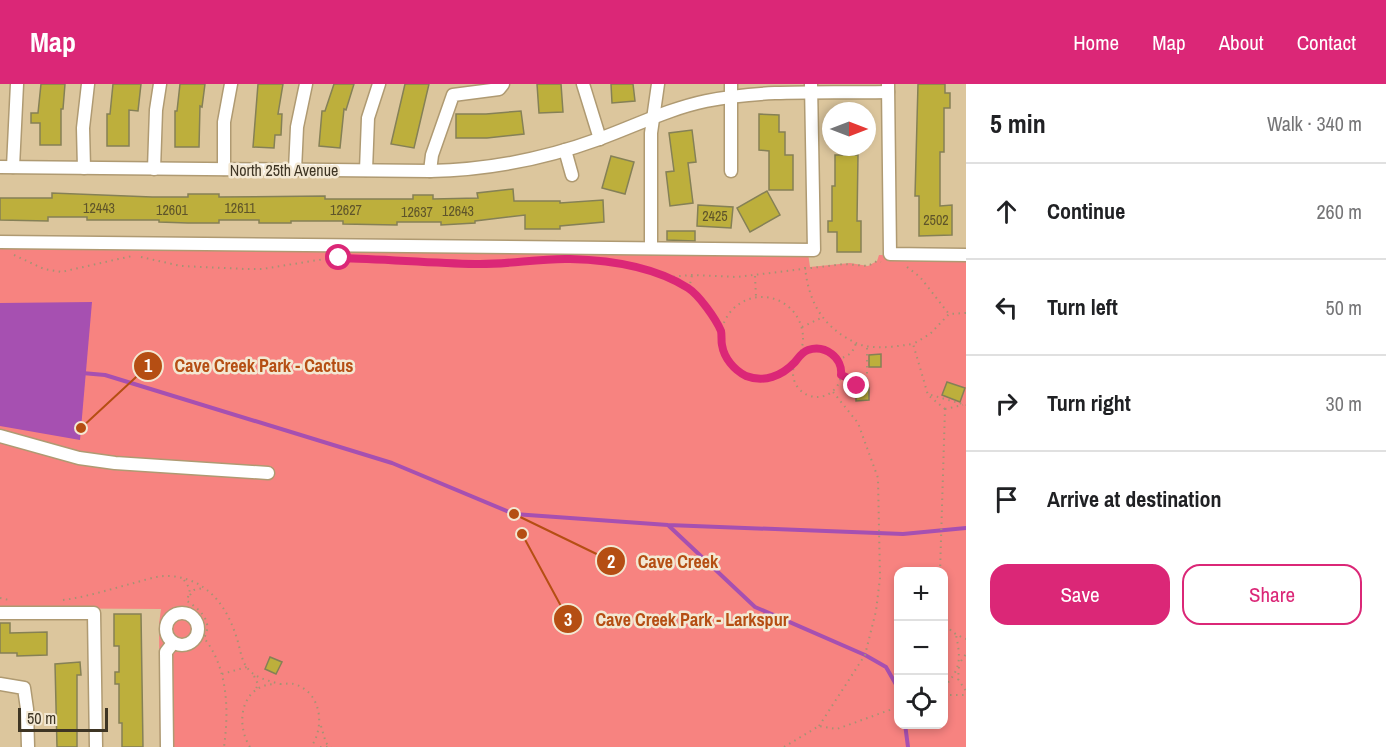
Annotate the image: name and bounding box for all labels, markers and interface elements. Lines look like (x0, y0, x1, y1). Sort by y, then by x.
text: Map (30, 23, 76, 61)
text: Home (1073, 28, 1119, 57)
text: Map (1152, 28, 1186, 57)
text: About (1219, 28, 1264, 57)
text: Contact (1297, 28, 1356, 57)
north arrow (822, 102, 876, 156)
text: 5 min (990, 106, 1046, 141)
text: Walk · 340 m (1267, 110, 1362, 137)
street label: North 25th Avenue (230, 159, 338, 181)
icon: ahead (990, 195, 1023, 228)
text: Continue (1047, 196, 1125, 226)
text: 260 m (1316, 198, 1362, 225)
house number: 12443 (83, 199, 115, 217)
house number: 12611 (224, 199, 256, 217)
house number: 12601 (156, 201, 189, 219)
house number: 12627 (330, 201, 362, 219)
house number: 12643 (442, 202, 474, 220)
house number: 12637 (401, 203, 433, 221)
house number: 2425 (702, 207, 728, 225)
house number: 2502 (923, 211, 949, 229)
route start (325, 244, 351, 270)
icon: left (990, 291, 1023, 324)
text: Turn left (1047, 292, 1118, 322)
text: 50 m (1326, 294, 1362, 321)
callout: Cave Creek Park - Cactus (133, 348, 366, 384)
text: 1 (144, 353, 153, 378)
text: Cave Creek Park - Cactus (175, 353, 353, 378)
route end (843, 372, 869, 398)
icon: right (990, 387, 1023, 420)
text: Turn right (1047, 388, 1131, 418)
text: 30 m (1326, 390, 1362, 417)
icon: arrive (990, 483, 1023, 516)
text: Arrive at destination (1047, 484, 1221, 514)
callout: Cave Creek (596, 543, 731, 579)
text: 2 (607, 549, 615, 574)
text: Cave Creek (638, 549, 719, 574)
button: Save (990, 564, 1170, 625)
button: Share (1182, 564, 1362, 625)
map controls (894, 567, 948, 729)
button: + (894, 567, 948, 621)
callout: Cave Creek Park - Larkspur (553, 601, 800, 637)
text: 3 (564, 607, 572, 632)
text: Cave Creek Park - Larkspur (596, 607, 789, 632)
button: − (894, 621, 948, 675)
button: locate (894, 675, 948, 729)
scale bar (18, 705, 108, 732)
text: 50 m (27, 707, 56, 729)

